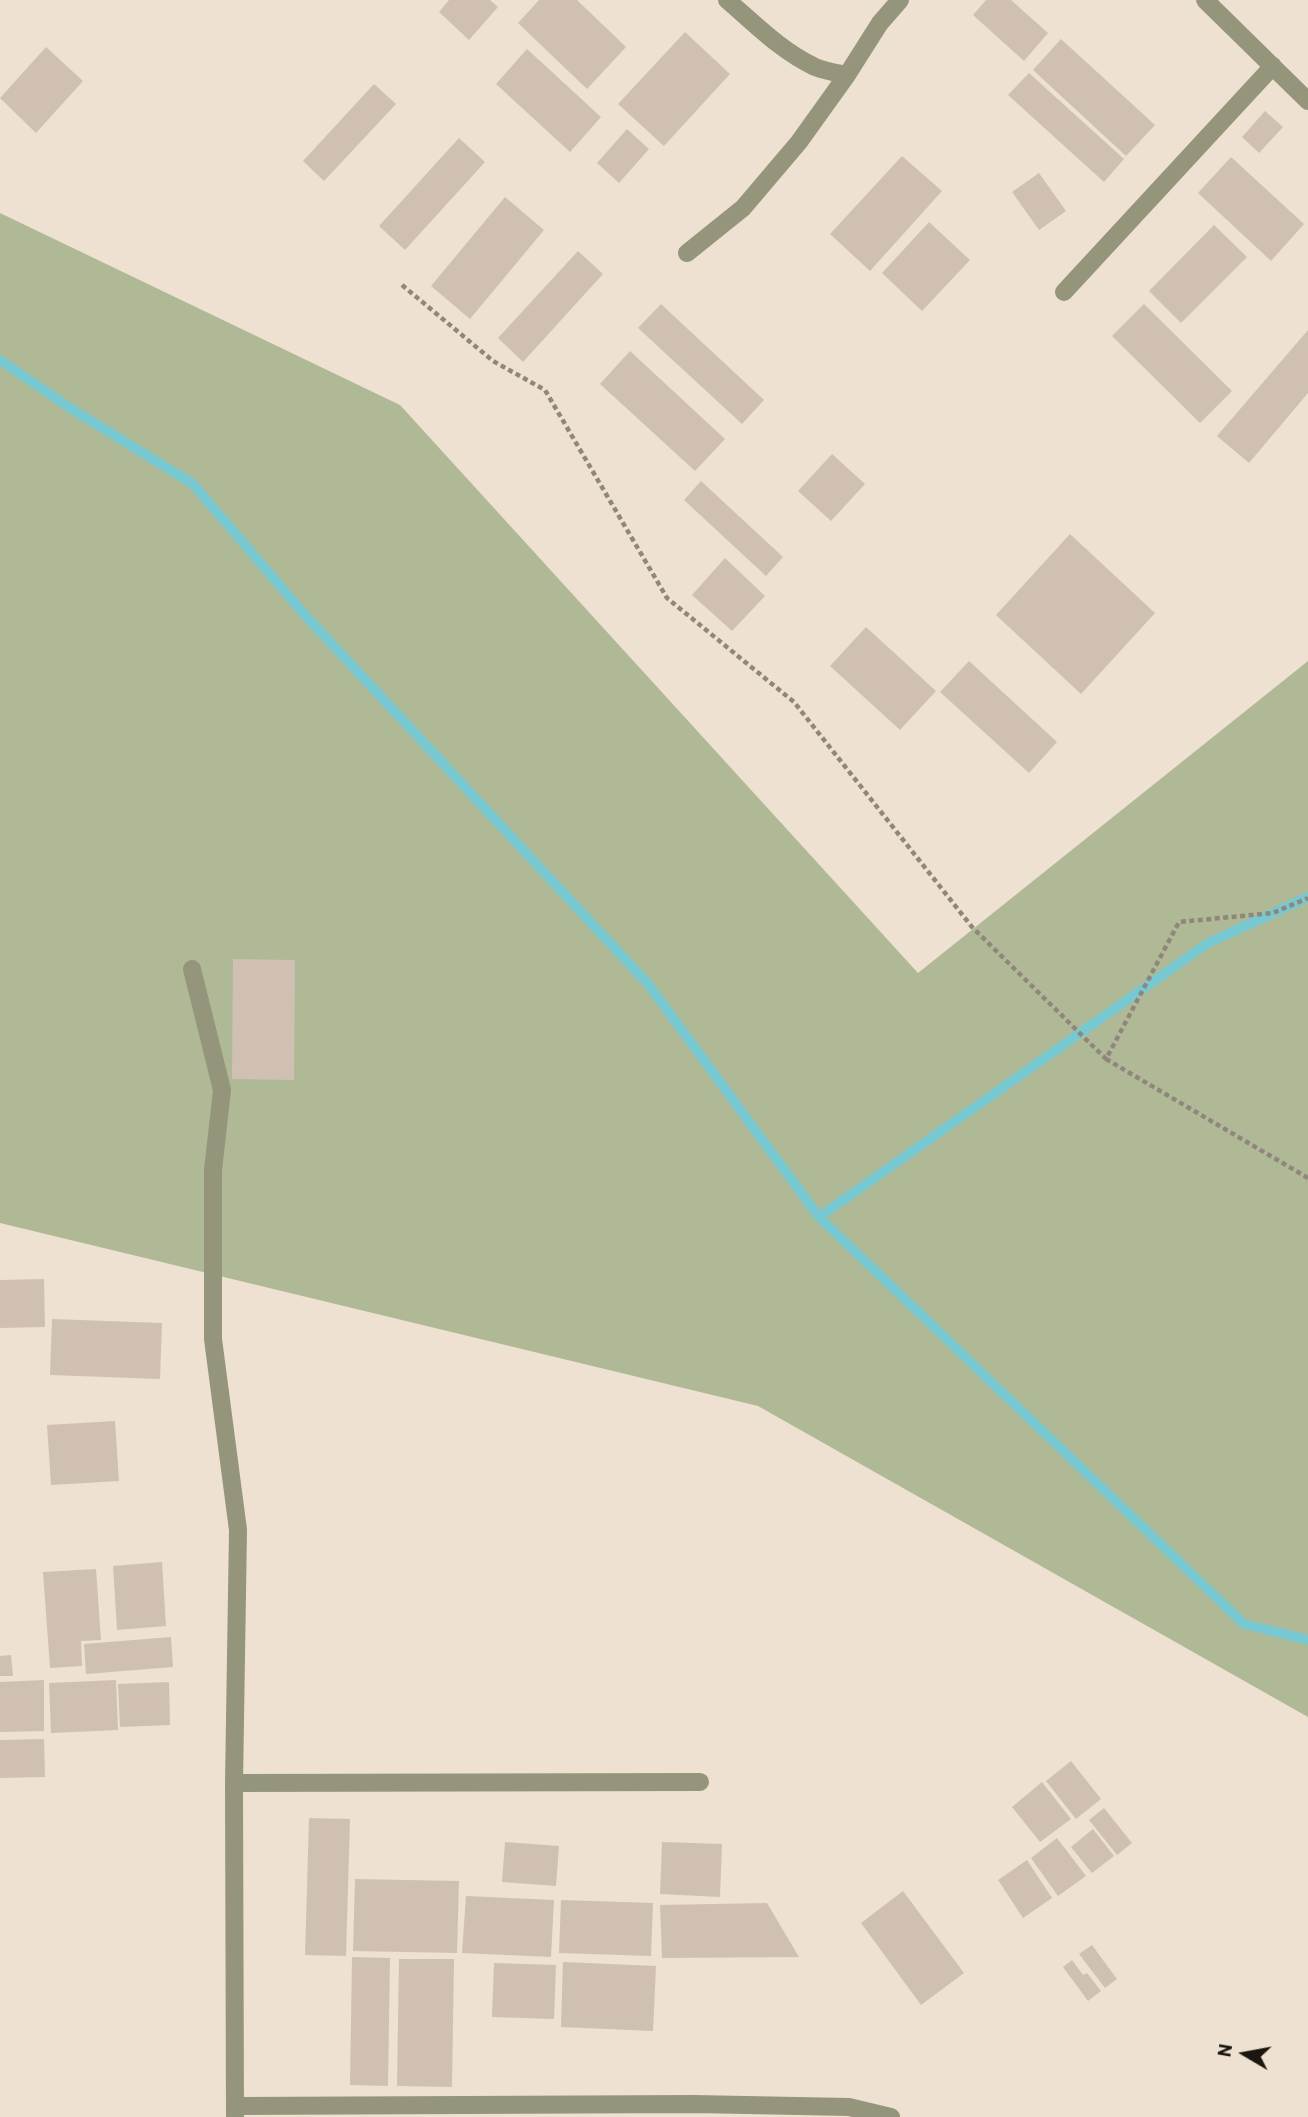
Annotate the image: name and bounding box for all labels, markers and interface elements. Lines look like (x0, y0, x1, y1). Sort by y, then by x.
north arrow (1210, 2019, 1280, 2089)
text: N (1211, 2042, 1236, 2058)

